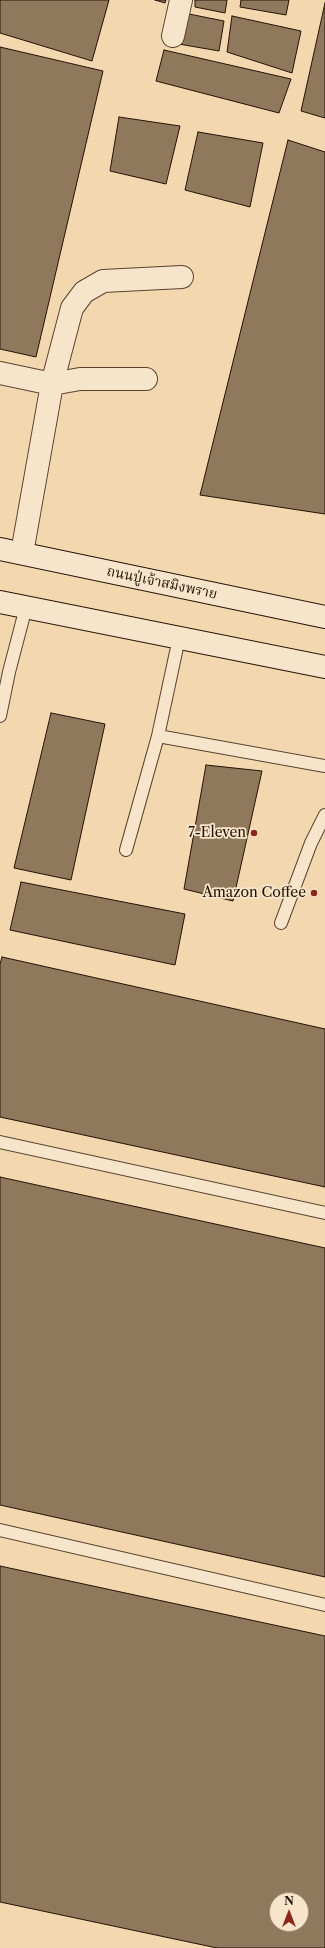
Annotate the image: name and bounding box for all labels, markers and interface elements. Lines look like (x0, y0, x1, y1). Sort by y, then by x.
street label: ถนนปู่เจ้าสมิงพราย (105, 563, 219, 603)
place label: 7-Eleven (188, 825, 246, 841)
marker: 7-Eleven (249, 828, 259, 838)
place label: Amazon Coffee (202, 885, 306, 901)
marker: Amazon Coffee (309, 888, 319, 898)
north arrow (269, 1892, 309, 1932)
text: N (284, 1894, 294, 1908)

